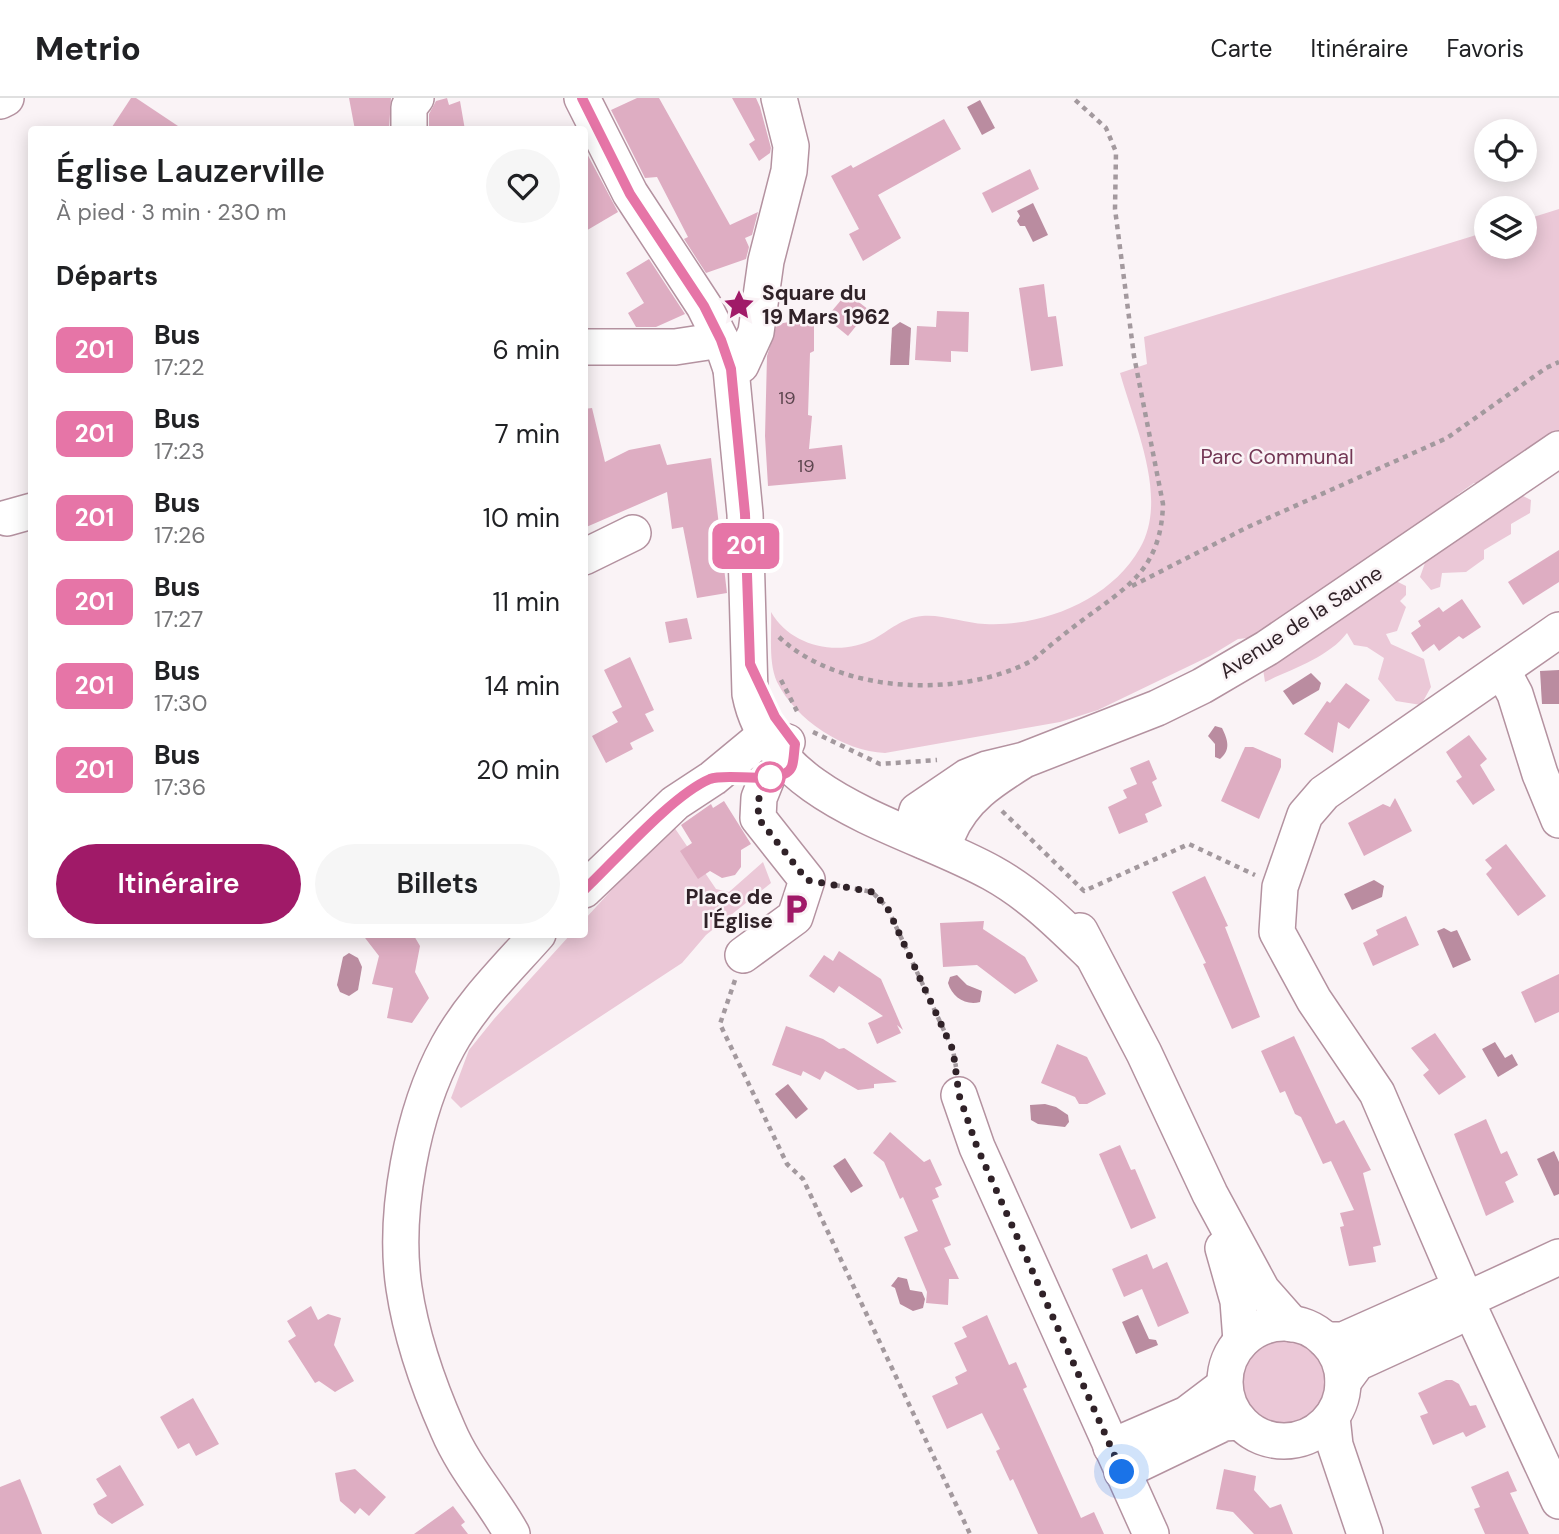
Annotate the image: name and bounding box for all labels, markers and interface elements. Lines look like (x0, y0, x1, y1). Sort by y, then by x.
text: Metrio (35, 27, 141, 70)
text: Carte (1211, 33, 1272, 64)
text: Itinéraire (1310, 33, 1408, 64)
text: Favoris (1446, 33, 1524, 64)
map controls (1474, 119, 1537, 259)
button: locate (1474, 119, 1537, 182)
text: Église Lauzerville (56, 149, 325, 192)
button: heart (486, 149, 560, 223)
button: layers (1474, 196, 1537, 259)
text: À pied · 3 min · 230 m (56, 197, 286, 227)
text: Départs (56, 259, 158, 293)
place label: Square du 19 Mars 1962 (762, 279, 890, 331)
place icon: Square du 19 Mars 1962 (722, 288, 756, 322)
text: Bus (154, 318, 200, 352)
text: 6 min (492, 333, 560, 367)
text: 201 (75, 334, 114, 365)
text: 17:22 (154, 352, 205, 382)
house number: 19 (779, 386, 795, 410)
text: Bus (154, 402, 200, 436)
text: 7 min (495, 417, 560, 451)
text: 201 (75, 418, 114, 449)
text: 17:23 (154, 436, 205, 466)
park label: Parc Communal (1200, 443, 1354, 471)
house number: 19 (798, 454, 814, 478)
text: Bus (154, 486, 200, 520)
text: 10 min (483, 501, 560, 535)
text: 201 (75, 502, 114, 533)
text: 17:26 (154, 520, 206, 550)
line badge: 201 (706, 523, 786, 569)
text: 201 (726, 530, 766, 561)
street label: Avenue de la Saune (1214, 559, 1388, 685)
text: Bus (154, 570, 200, 604)
text: 11 min (493, 585, 560, 619)
text: 201 (75, 586, 114, 617)
text: 17:27 (154, 604, 203, 634)
text: Bus (154, 654, 200, 688)
text: 14 min (485, 669, 560, 703)
text: 201 (75, 670, 114, 701)
text: 17:30 (154, 688, 207, 718)
text: Bus (154, 738, 200, 772)
text: 20 min (476, 753, 560, 787)
text: 201 (75, 754, 114, 785)
unlabelled marker (755, 762, 785, 792)
text: 17:36 (154, 772, 206, 802)
button: Itinéraire (56, 844, 301, 924)
button: Billets (315, 844, 560, 924)
place label: Place de l'Église (685, 883, 773, 935)
parking icon: Place de l'Église (779, 892, 813, 926)
your location (1104, 1454, 1139, 1489)

